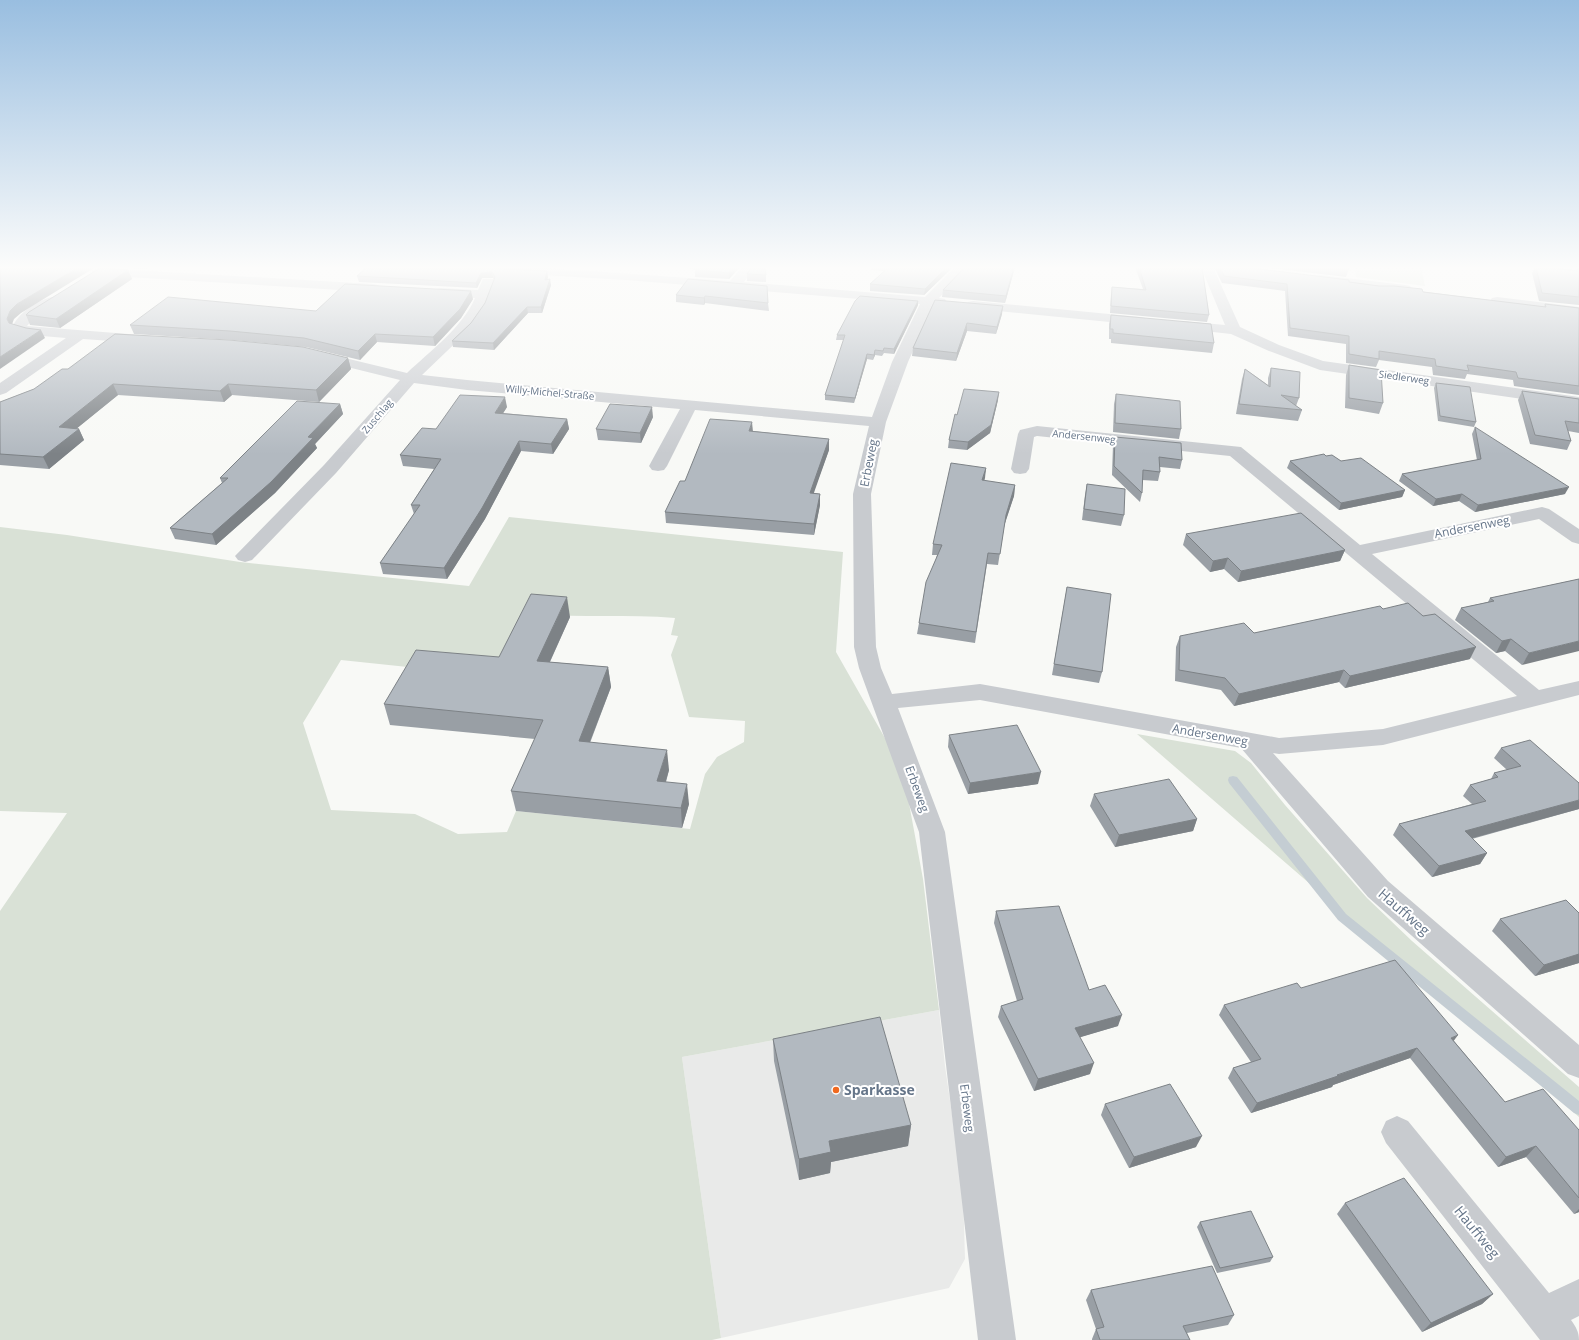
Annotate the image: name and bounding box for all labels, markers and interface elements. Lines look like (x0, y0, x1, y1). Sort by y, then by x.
street label: Siedlerweg (1378, 367, 1431, 388)
street label: Willy-Michel-Straße (505, 381, 596, 403)
street label: Zuschlag (358, 395, 396, 436)
street label: Andersenweg (1052, 426, 1117, 446)
street label: Erbeweg (856, 437, 882, 488)
street label: Andersenweg (1433, 511, 1511, 542)
street label: Andersenweg (1171, 720, 1250, 750)
street label: Erbeweg (901, 763, 934, 815)
street label: Hauffweg (1375, 884, 1434, 940)
place label: Sparkasse (844, 1080, 915, 1099)
street label: Erbeweg (956, 1083, 979, 1133)
marker: Sparkasse (831, 1085, 841, 1095)
street label: Hauffweg (1450, 1201, 1505, 1262)

